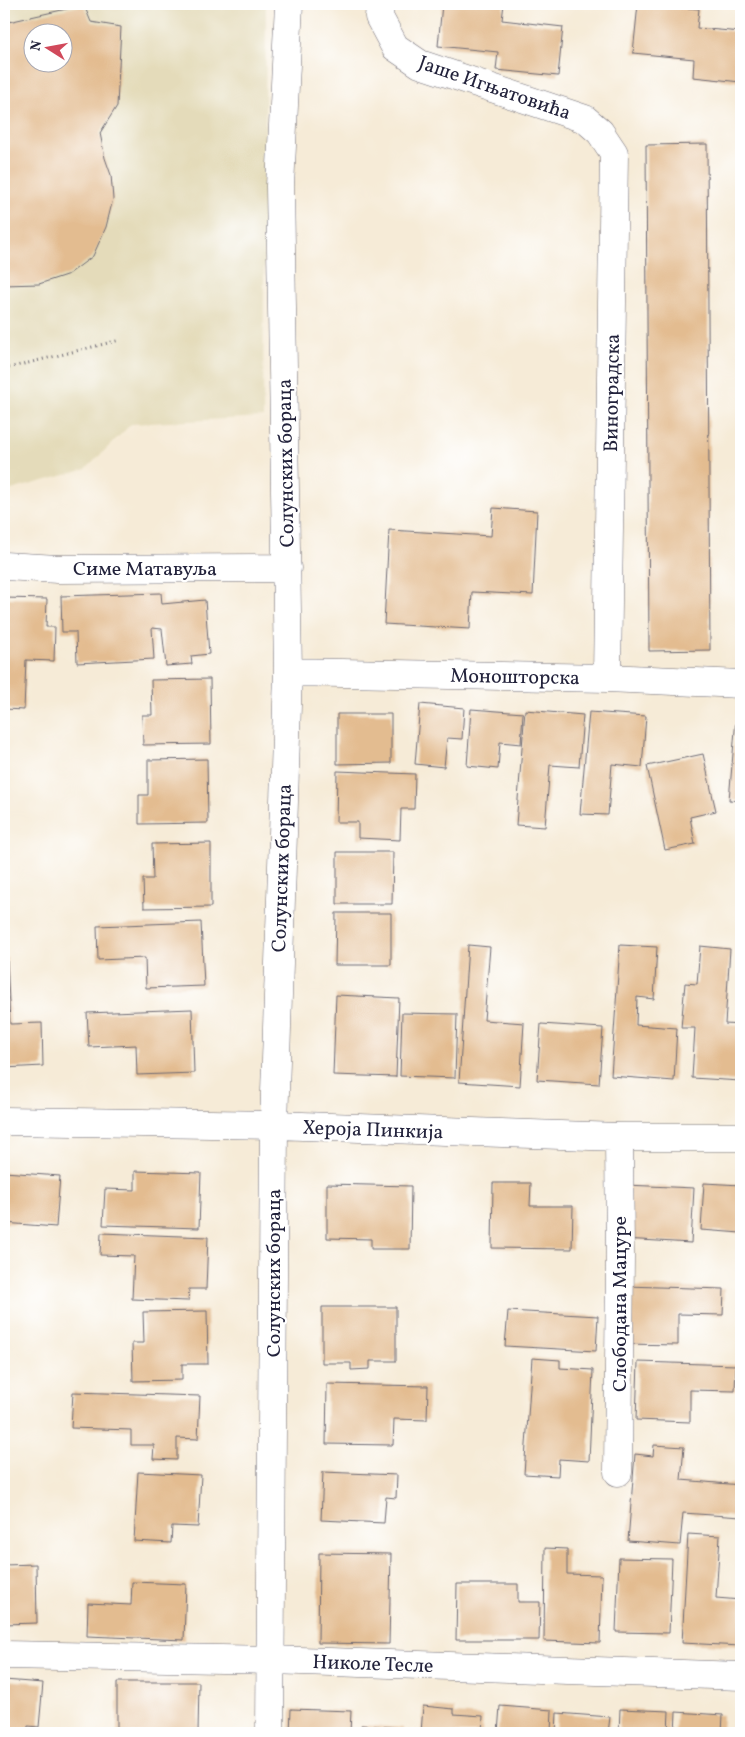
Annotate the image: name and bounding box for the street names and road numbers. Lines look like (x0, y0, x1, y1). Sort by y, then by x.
street label: Јаше Игњатовића (414, 50, 574, 128)
street label: Виноградска (598, 334, 628, 453)
street label: Солунских бораца (272, 378, 302, 548)
street label: Симе Матавуља (73, 556, 217, 584)
street label: Моношторска (450, 663, 580, 693)
street label: Солунских бораца (266, 783, 300, 953)
street label: Хероја Пинкија (302, 1115, 444, 1147)
street label: Солунских бораца (261, 1189, 289, 1357)
street label: Слободана Мацуре (607, 1216, 635, 1392)
street label: Николе Тесле (312, 1649, 434, 1681)

